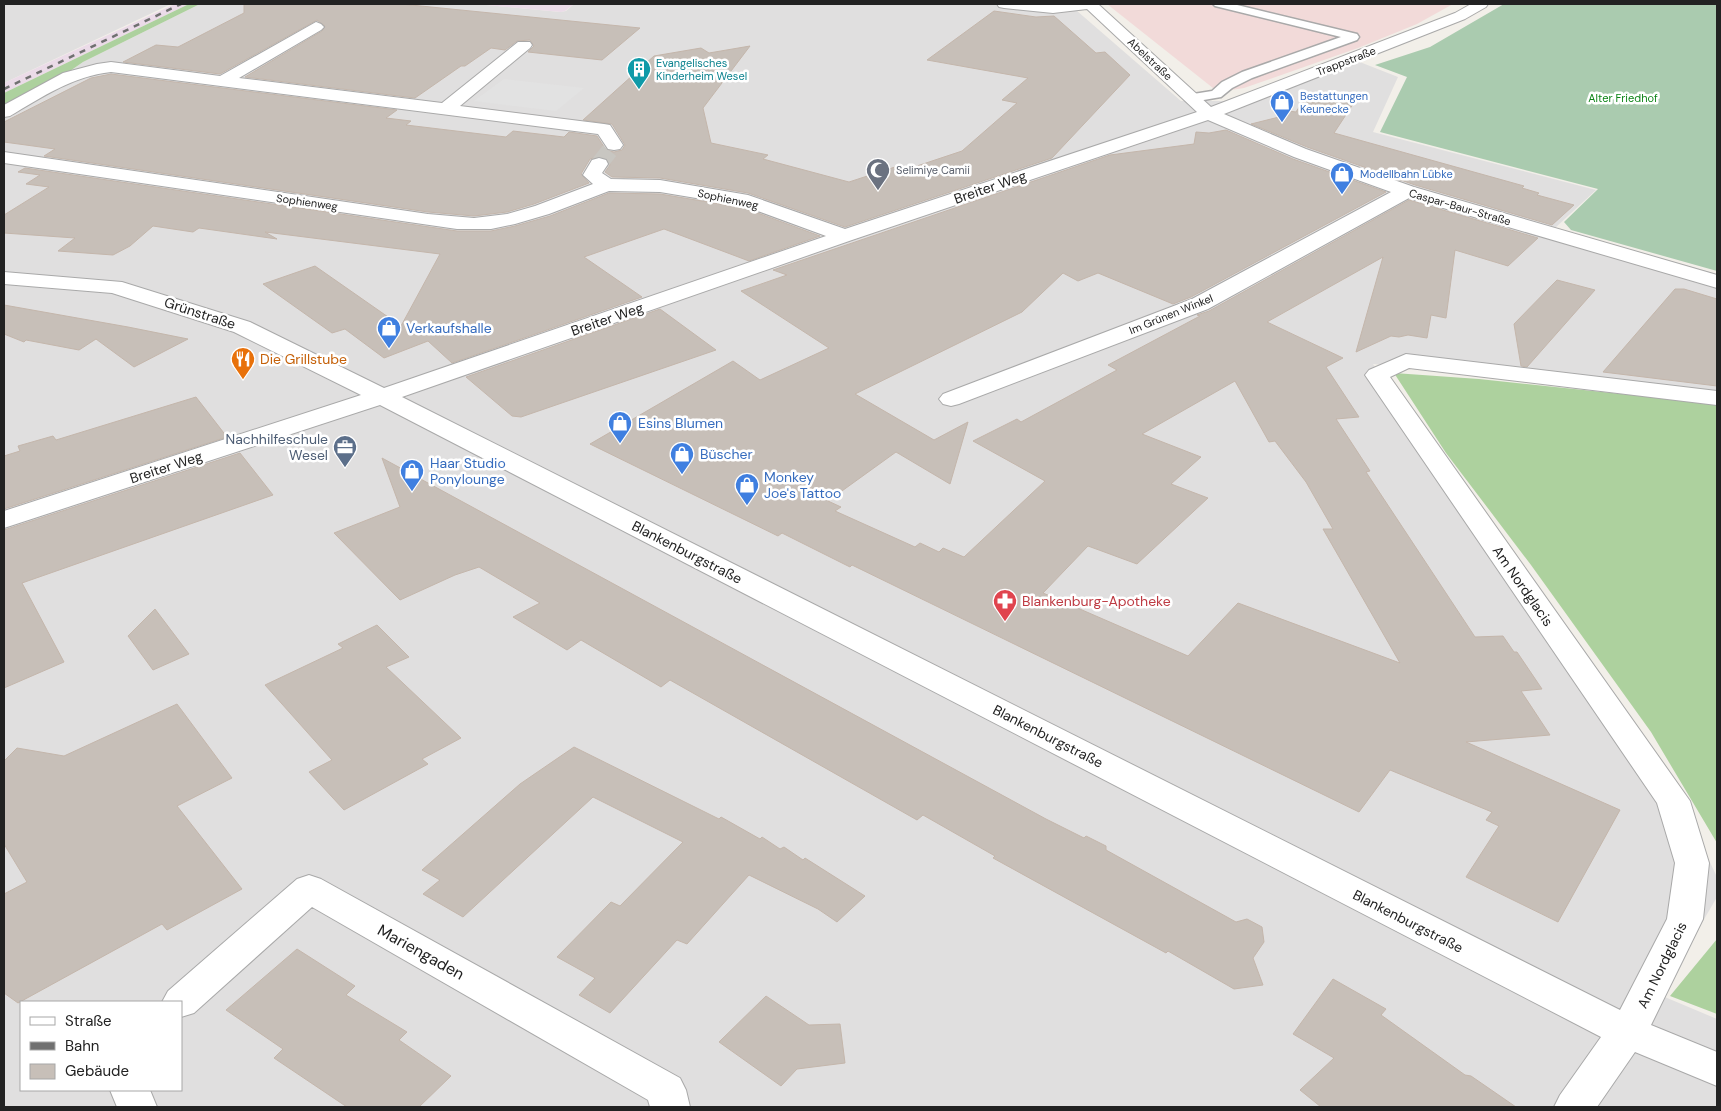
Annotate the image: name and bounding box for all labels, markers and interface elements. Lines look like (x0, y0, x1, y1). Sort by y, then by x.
street label: Abelstraße (1125, 35, 1175, 83)
street label: Trappstraße (1314, 43, 1378, 79)
building icon: Evangelisches Kinderheim Wesel (626, 56, 652, 90)
place label: Evangelisches Kinderheim Wesel (656, 56, 747, 83)
shop icon: Bestattungen Keunecke (1269, 89, 1295, 123)
place label: Bestattungen Keunecke (1300, 89, 1368, 116)
park label: Alter Friedhof (1588, 91, 1658, 105)
mosque icon: Selimiye Camii (865, 157, 891, 191)
shop icon: Modellbahn Lübke (1329, 161, 1355, 195)
place label: Selimiye Camii (896, 163, 970, 177)
street label: Breiter Weg (951, 166, 1029, 208)
place label: Modellbahn Lübke (1360, 167, 1453, 181)
street label: Sophienweg (696, 186, 760, 212)
street label: Caspar-Baur-Straße (1407, 186, 1513, 228)
street label: Sophienweg (275, 191, 339, 213)
street label: Im Grünen Winkel (1127, 291, 1215, 337)
street label: Grünstraße (162, 293, 238, 333)
street label: Breiter Weg (568, 298, 646, 340)
shop icon: Verkaufshalle (376, 315, 402, 349)
place label: Verkaufshalle (406, 319, 492, 337)
restaurant icon: Die Grillstube (230, 346, 256, 380)
place label: Die Grillstube (260, 350, 347, 368)
shop icon: Esins Blumen (607, 410, 633, 444)
place label: Esins Blumen (638, 414, 723, 432)
place label: Nachhilfeschule Wesel (226, 430, 328, 464)
office icon: Nachhilfeschule Wesel (332, 434, 358, 468)
shop icon: Büscher (669, 441, 695, 475)
place label: Büscher (700, 445, 753, 463)
street label: Breiter Weg (127, 447, 205, 487)
place label: Haar Studio Ponylounge (430, 454, 506, 488)
shop icon: Haar Studio Ponylounge (399, 458, 425, 492)
place label: Monkey Joe's Tattoo (764, 468, 841, 502)
shop icon: Monkey Joe's Tattoo (734, 472, 760, 506)
street label: Blankenburgstraße (629, 516, 745, 588)
street label: Am Nordglacis (1489, 542, 1557, 630)
pharmacy icon: Blankenburg-Apotheke (992, 588, 1018, 622)
place label: Blankenburg-Apotheke (1022, 592, 1171, 610)
street label: Blankenburgstraße (990, 700, 1106, 772)
street label: Blankenburgstraße (1350, 885, 1466, 957)
street label: Am Nordglacis (1633, 919, 1691, 1011)
street label: Mariengaden (374, 920, 468, 984)
legend (20, 1001, 182, 1091)
text: Straße (65, 1011, 112, 1031)
text: Bahn (65, 1036, 99, 1056)
text: Gebäude (65, 1061, 129, 1081)

